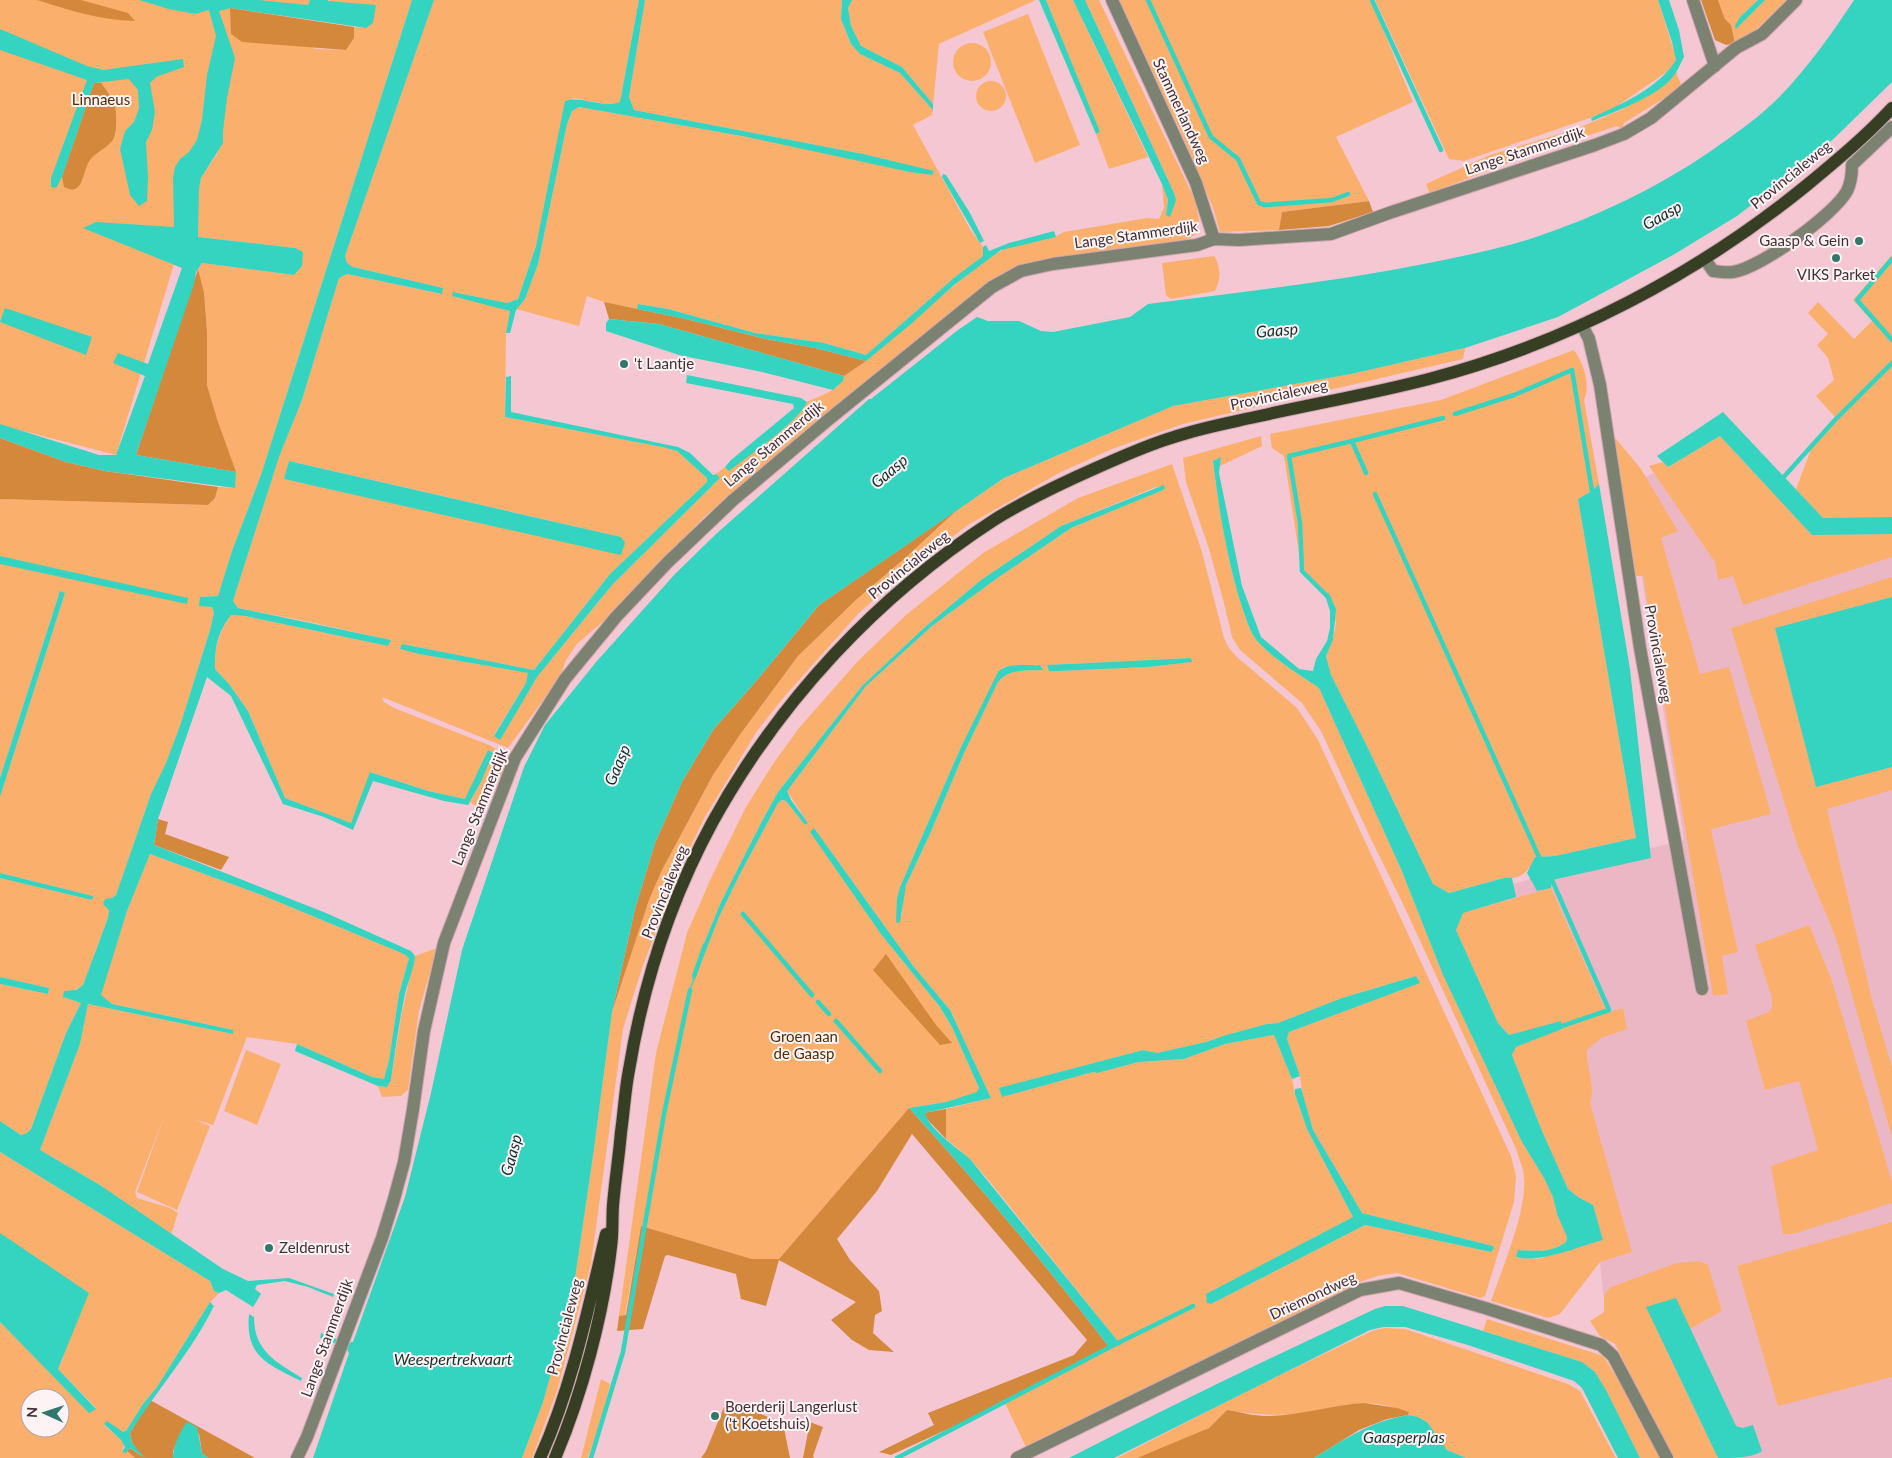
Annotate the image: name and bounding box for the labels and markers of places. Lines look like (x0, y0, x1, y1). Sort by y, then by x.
place label: Gaasp & Gein (1759, 231, 1849, 249)
marker: Gaasp & Gein (1853, 235, 1865, 247)
marker: VIKS Parket (1830, 252, 1842, 264)
place label: VIKS Parket (1797, 265, 1876, 283)
place label: 't Laantje (634, 354, 694, 372)
marker: 't Laantje (618, 358, 630, 370)
place label: Zeldenrust (279, 1238, 350, 1256)
marker: Zeldenrust (263, 1242, 275, 1254)
place label: Boerderij Langerlust ('t Koetshuis) (725, 1397, 858, 1432)
marker: Boerderij Langerlust ('t Koetshuis) (709, 1410, 721, 1422)

